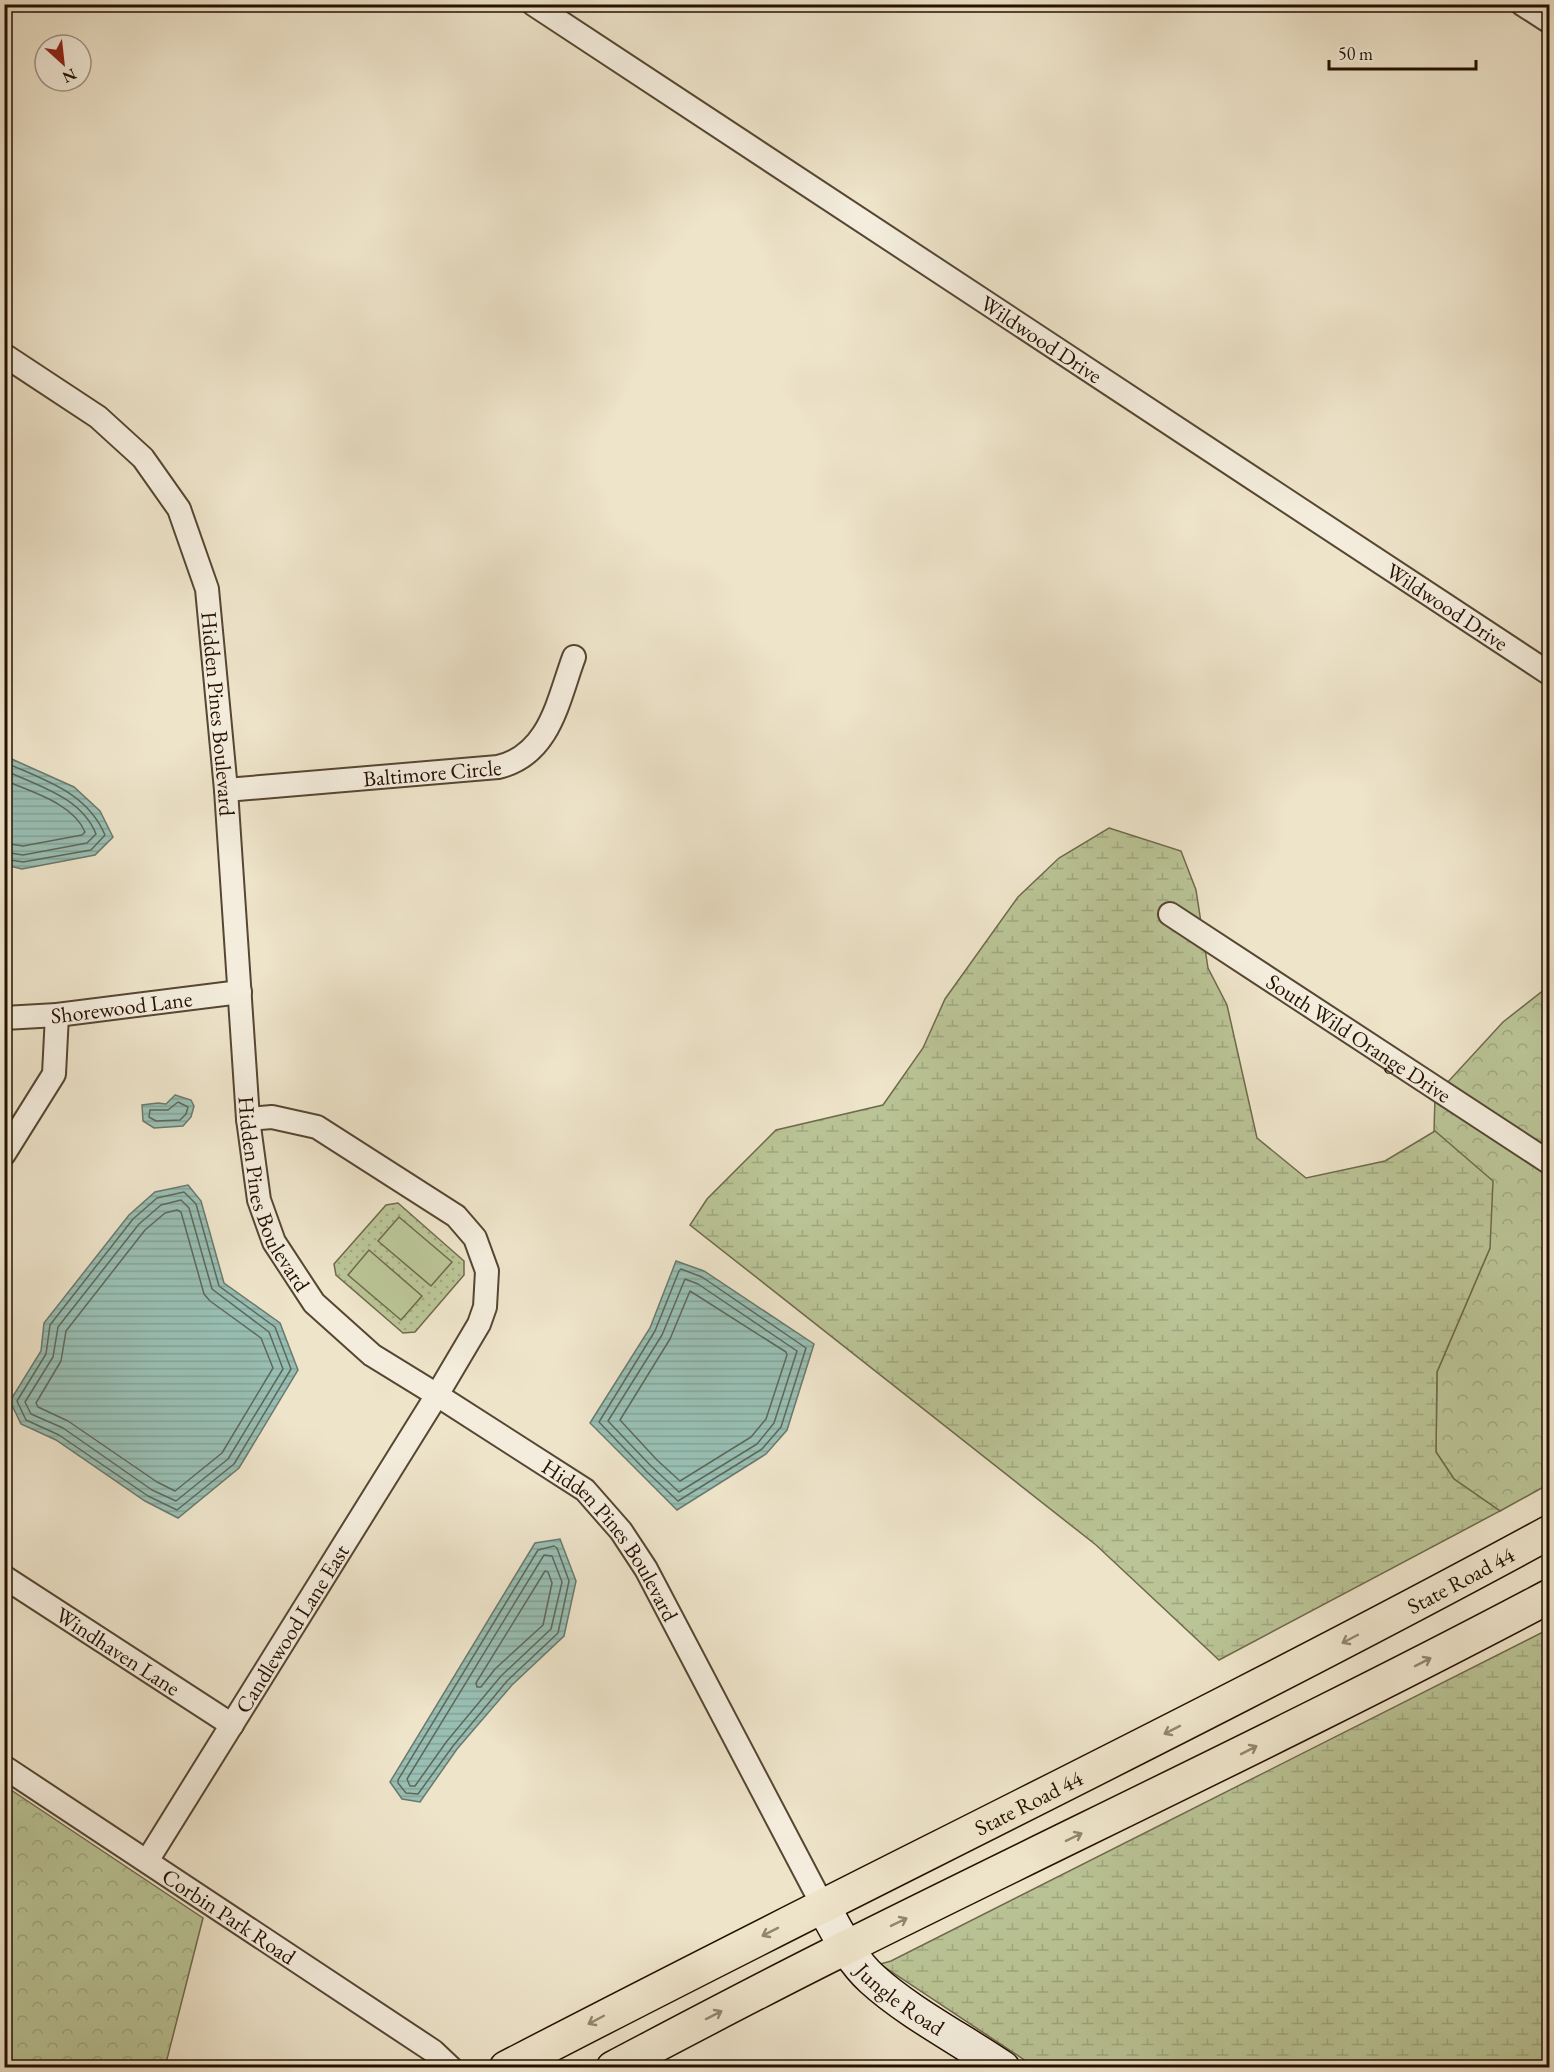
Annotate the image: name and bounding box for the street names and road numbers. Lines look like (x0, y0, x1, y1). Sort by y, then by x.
street label: Wildwood Drive (975, 289, 1108, 390)
street label: Wildwood Drive (1381, 556, 1514, 658)
street label: Hidden Pines Boulevard (194, 610, 242, 818)
street label: Baltimore Circle (362, 753, 503, 793)
street label: South Wild Orange Drive (1261, 967, 1457, 1110)
street label: Shorewood Lane (50, 984, 194, 1030)
street label: Hidden Pines Boulevard (232, 1095, 317, 1298)
street label: Hidden Pines Boulevard (536, 1452, 685, 1627)
street label: Candlewood Lane East (229, 1539, 356, 1719)
street label: State Road 44 (1402, 1540, 1520, 1621)
street label: Windhaven Lane (50, 1600, 186, 1703)
street label: State Road 44 (970, 1763, 1088, 1842)
street label: Corbin Park Road (156, 1862, 302, 1972)
street label: Jungle Road (847, 1956, 951, 2043)

